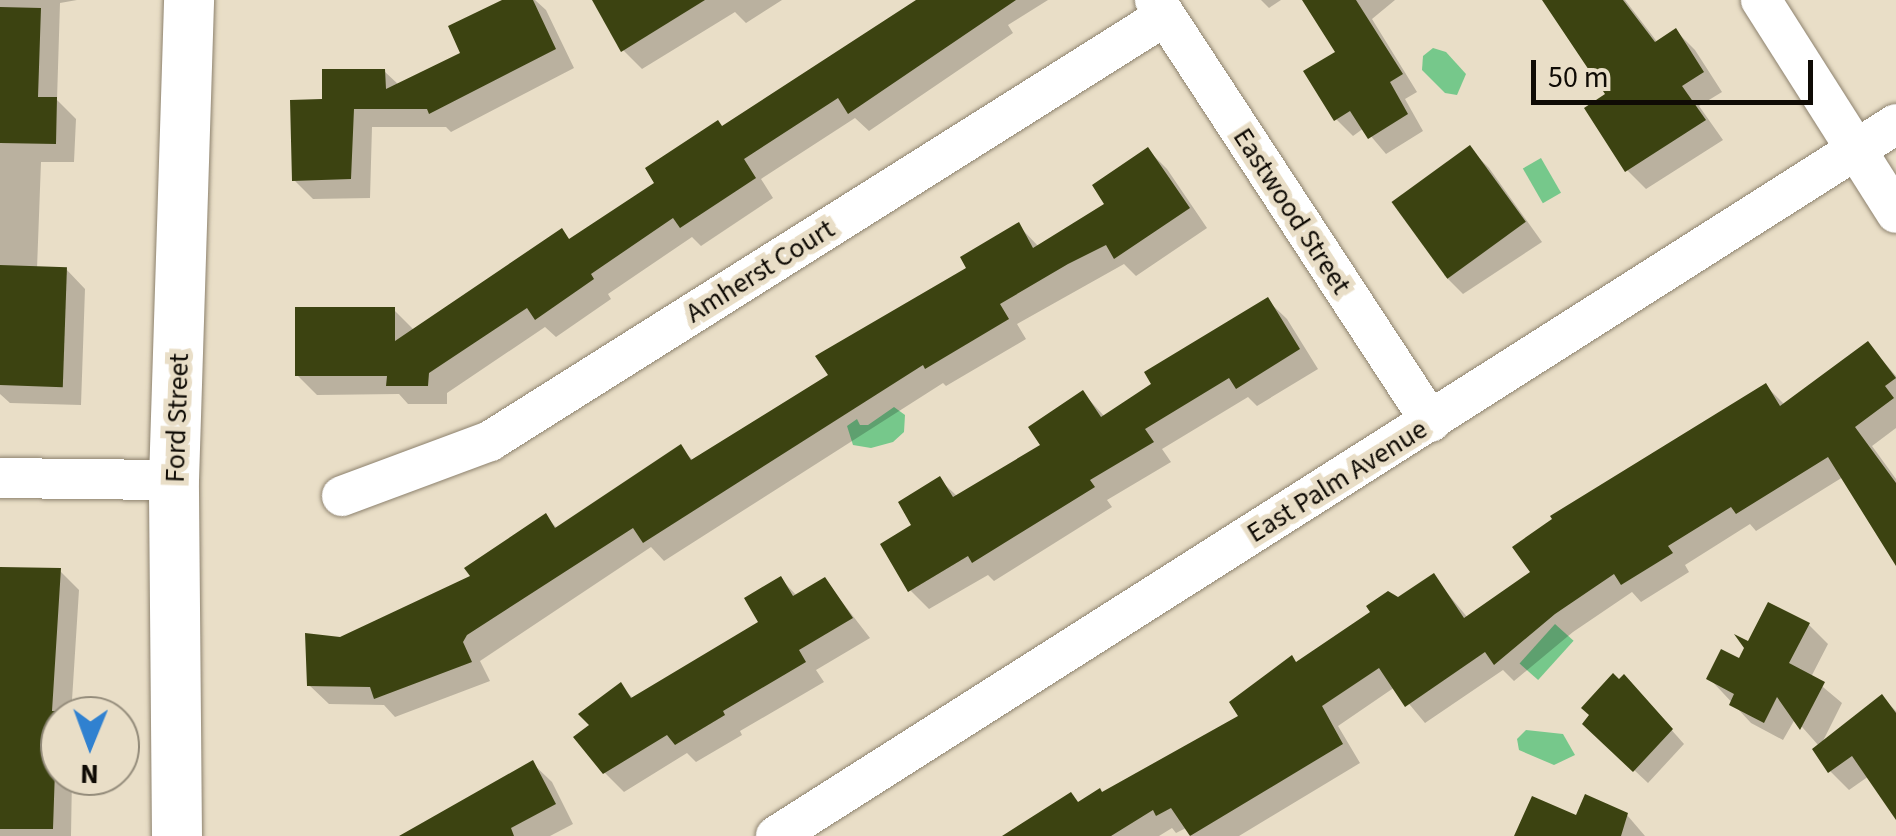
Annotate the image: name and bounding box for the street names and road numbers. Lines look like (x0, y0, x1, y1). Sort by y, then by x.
street label: Eastwood Street (1226, 122, 1358, 300)
street label: Amherst Court (679, 212, 841, 330)
street label: Ford Street (158, 353, 196, 483)
street label: East Palm Avenue (1241, 412, 1433, 550)

